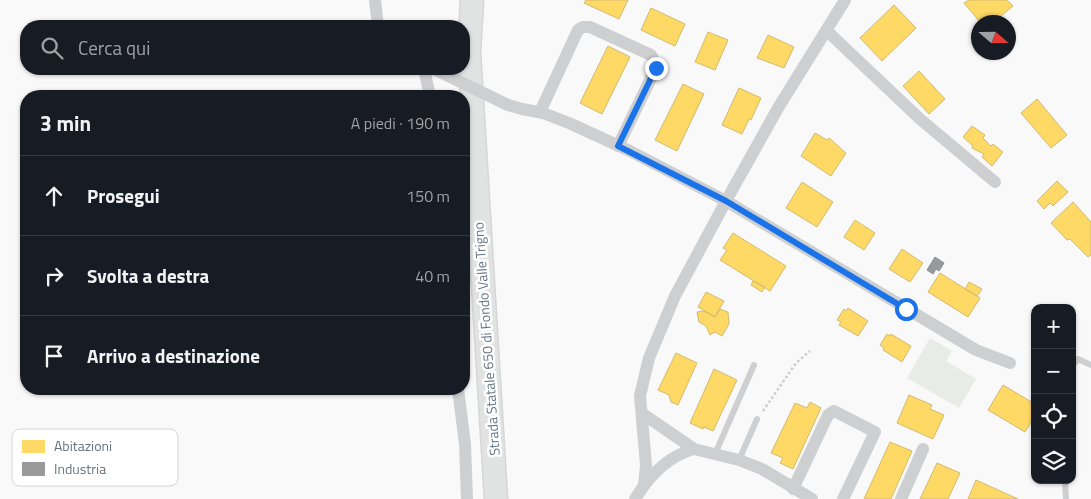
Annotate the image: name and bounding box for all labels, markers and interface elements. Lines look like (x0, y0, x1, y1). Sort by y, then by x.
north arrow (971, 15, 1016, 60)
search box (20, 20, 470, 75)
text: Cerca qui (78, 33, 150, 62)
icon: search (38, 34, 66, 62)
route end (645, 57, 668, 80)
text: 3 min (40, 107, 91, 139)
text: A piedi · 190 m (351, 111, 450, 135)
text: Prosegui (87, 181, 160, 210)
icon: ahead (40, 182, 68, 210)
text: 150 m (406, 184, 450, 208)
street label: Strada Statale 650 di Fondo Valle Trigno (467, 222, 505, 456)
text: Svolta a destra (87, 261, 209, 290)
icon: right (40, 262, 68, 290)
text: 40 m (415, 264, 450, 288)
route start (895, 298, 918, 321)
map controls (1031, 304, 1076, 484)
button: + (1031, 304, 1076, 349)
text: Arrivo a destinazione (87, 341, 260, 370)
icon: arrive (40, 342, 68, 370)
button: − (1031, 349, 1076, 394)
button: locate (1031, 394, 1076, 439)
legend (12, 429, 178, 486)
text: Abitazioni (54, 435, 112, 456)
button: layers (1031, 439, 1076, 484)
text: Industria (54, 458, 106, 479)

